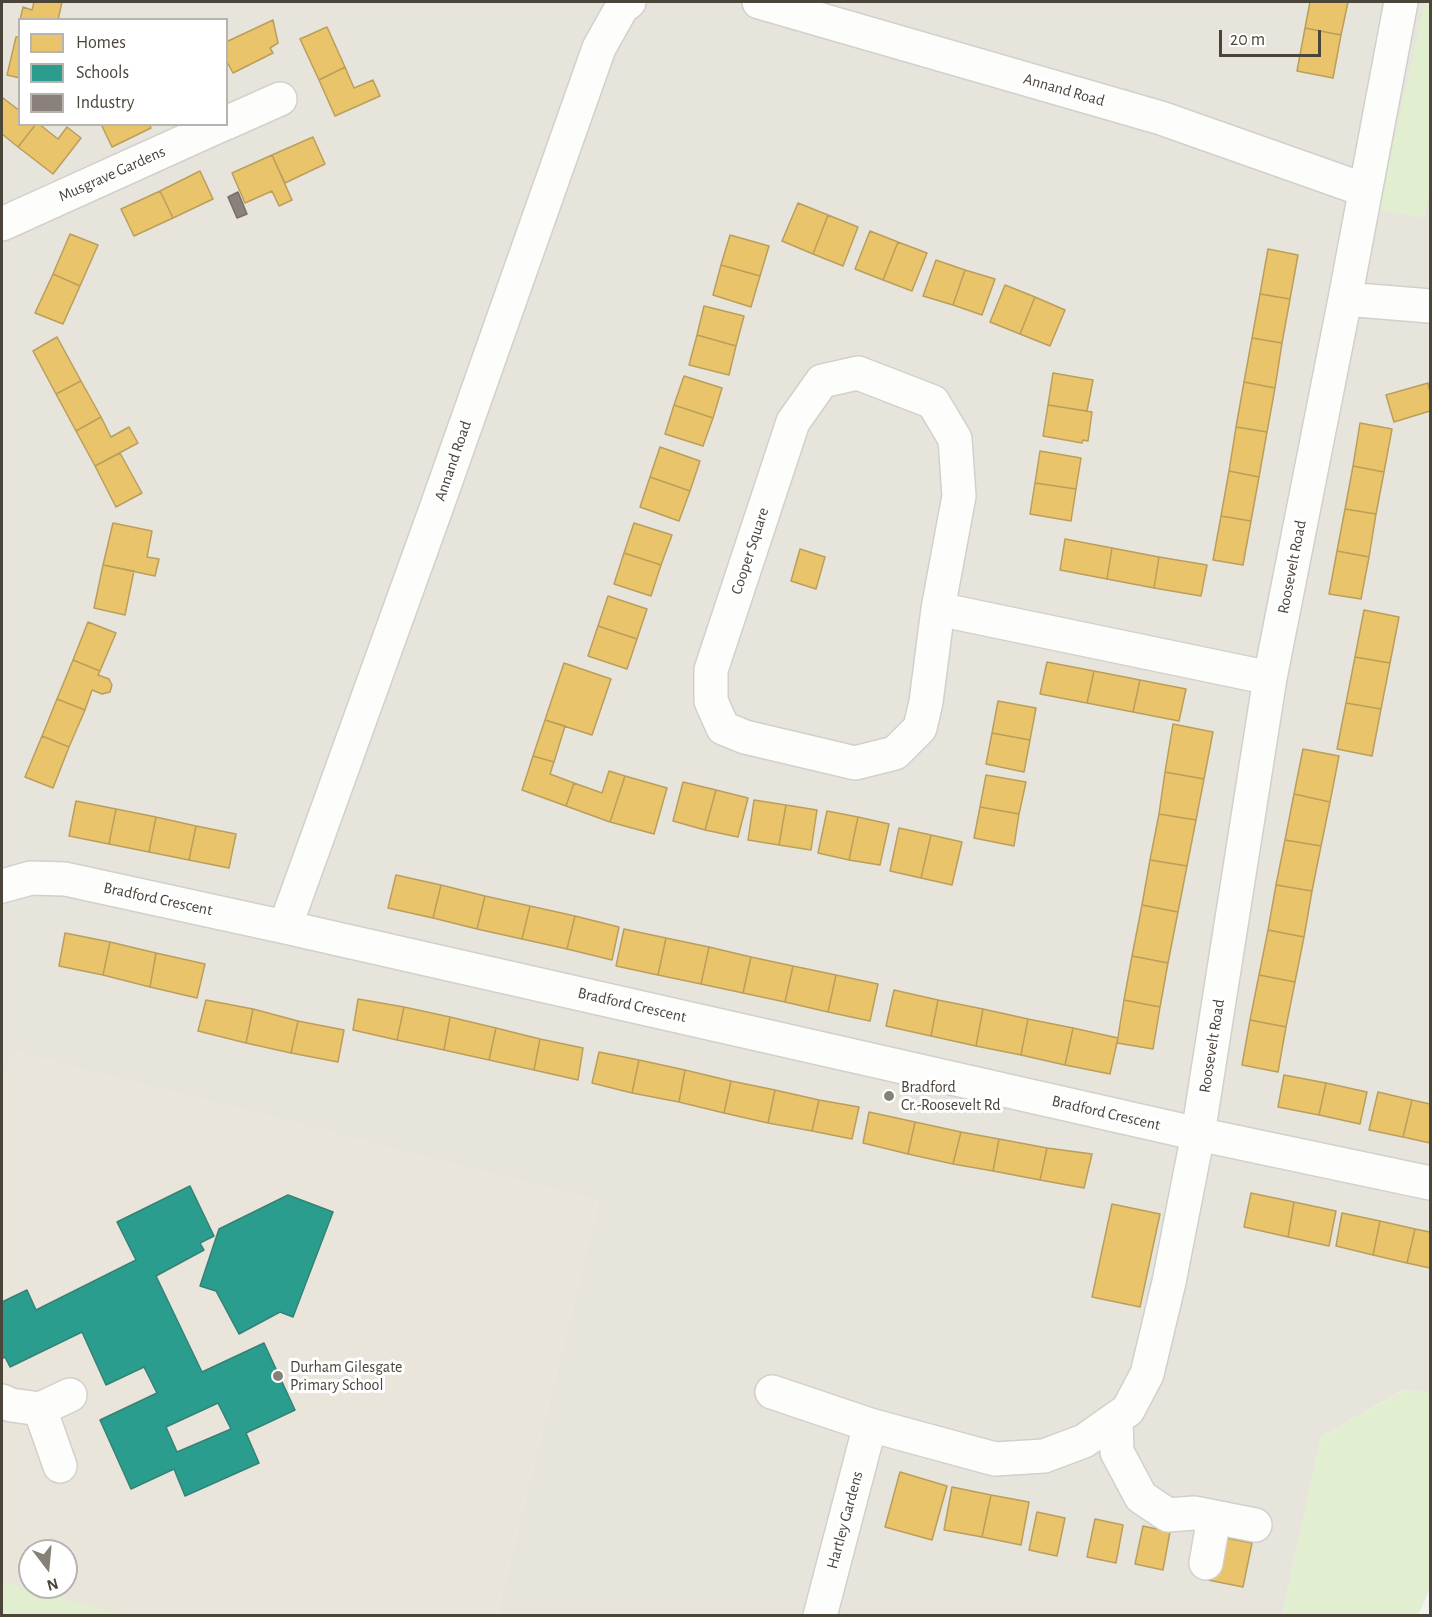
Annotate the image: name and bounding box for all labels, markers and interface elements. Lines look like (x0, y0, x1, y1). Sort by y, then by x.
legend (18, 18, 228, 126)
scale bar (1222, 18, 1324, 56)
text: 20 m (1230, 31, 1265, 49)
text: Homes (76, 34, 126, 52)
text: Schools (76, 64, 129, 82)
street label: Annand Road (1021, 69, 1107, 111)
text: Industry (76, 94, 135, 112)
street label: Musgrave Gardens (56, 142, 168, 206)
street label: Annand Road (430, 418, 476, 504)
street label: Cooper Square (727, 505, 773, 597)
street label: Roosevelt Road (1274, 519, 1310, 615)
street label: Bradford Crescent (102, 878, 214, 920)
street label: Bradford Crescent (576, 983, 688, 1027)
street label: Roosevelt Road (1195, 998, 1229, 1094)
place label: Bradford Cr.-Roosevelt Rd (901, 1077, 1000, 1115)
marker: Bradford Cr.-Roosevelt Rd (882, 1089, 896, 1103)
street label: Bradford Crescent (1050, 1091, 1162, 1135)
place label: Durham Gilesgate Primary School (290, 1357, 402, 1395)
marker: Durham Gilesgate Primary School (271, 1369, 285, 1383)
street label: Hartley Gardens (823, 1469, 867, 1571)
north arrow (18, 1539, 78, 1599)
text: N (45, 1575, 60, 1594)

